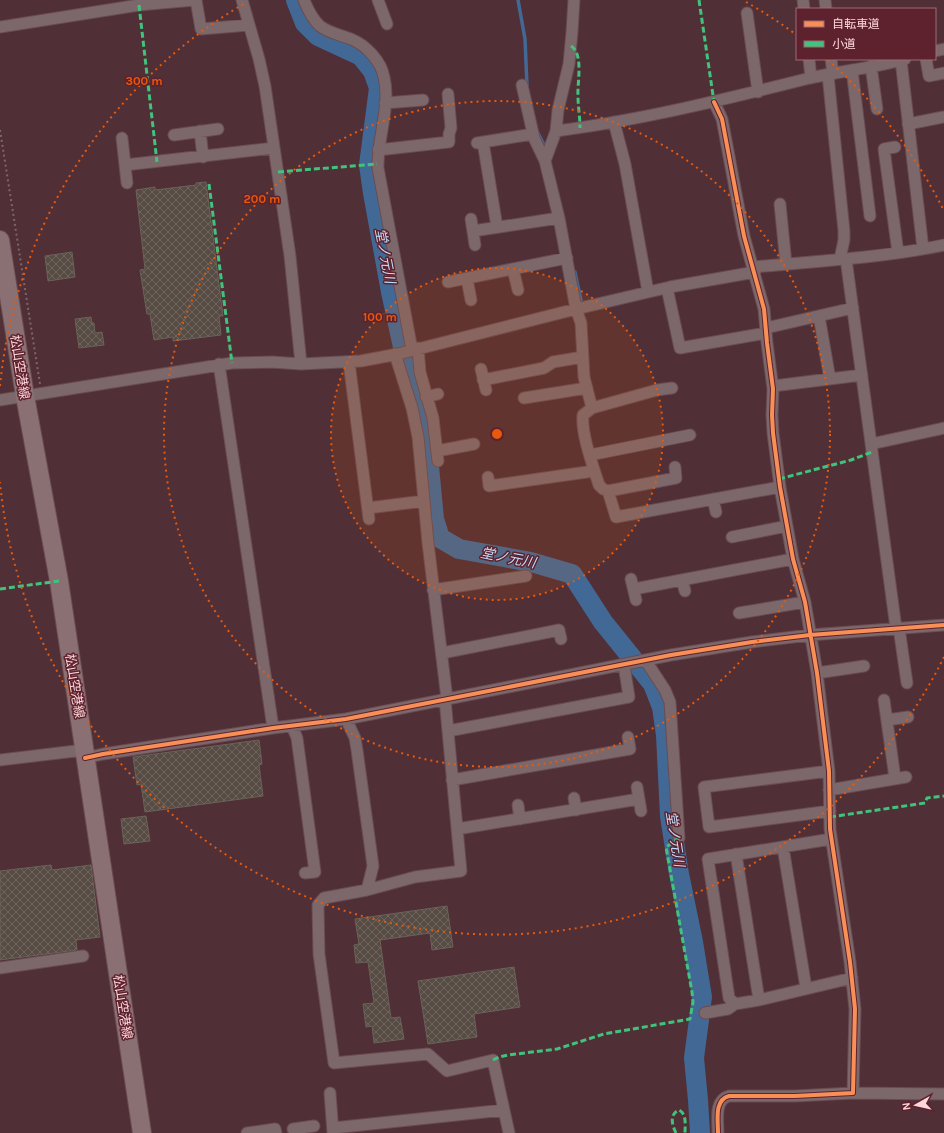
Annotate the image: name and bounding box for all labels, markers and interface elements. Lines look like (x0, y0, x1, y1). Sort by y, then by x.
legend (796, 8, 936, 60)
text: 自転車道 (832, 17, 880, 31)
text: 小道 (832, 37, 856, 51)
text: 300 m (125, 74, 163, 88)
text: 200 m (244, 192, 280, 206)
water label: 堂ノ元川 (371, 227, 399, 287)
text: 100 m (363, 310, 397, 324)
street label: 松山空港線 (8, 334, 32, 400)
centre of rings (490, 427, 504, 441)
water label: 堂ノ元川 (479, 544, 539, 572)
street label: 松山空港線 (63, 653, 87, 719)
water label: 堂ノ元川 (662, 810, 688, 870)
street label: 松山空港線 (111, 974, 135, 1040)
north arrow (896, 1085, 936, 1125)
text: N (900, 1102, 914, 1111)

